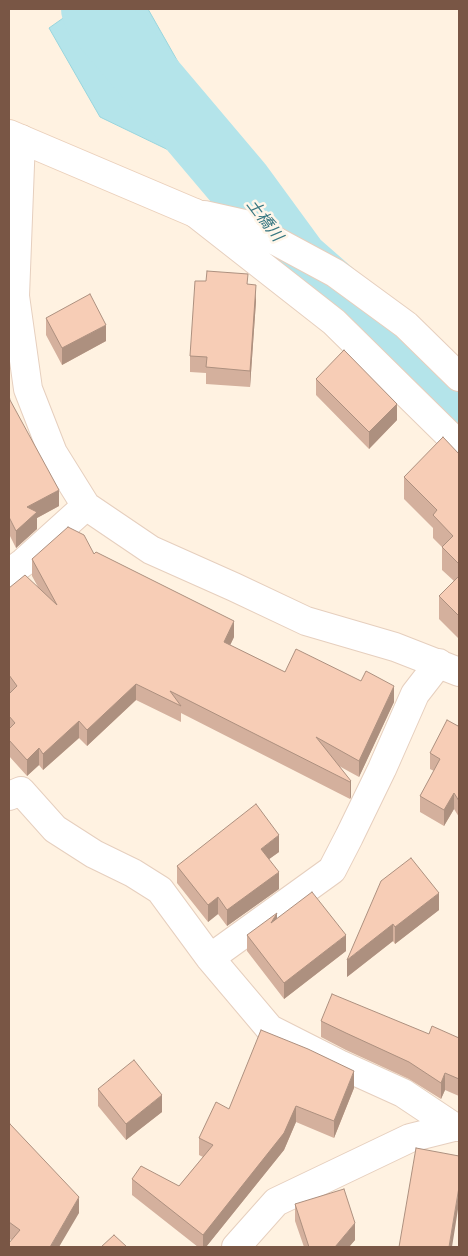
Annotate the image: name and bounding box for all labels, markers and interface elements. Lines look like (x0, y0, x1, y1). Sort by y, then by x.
water label: 土橋川 (243, 195, 287, 245)

